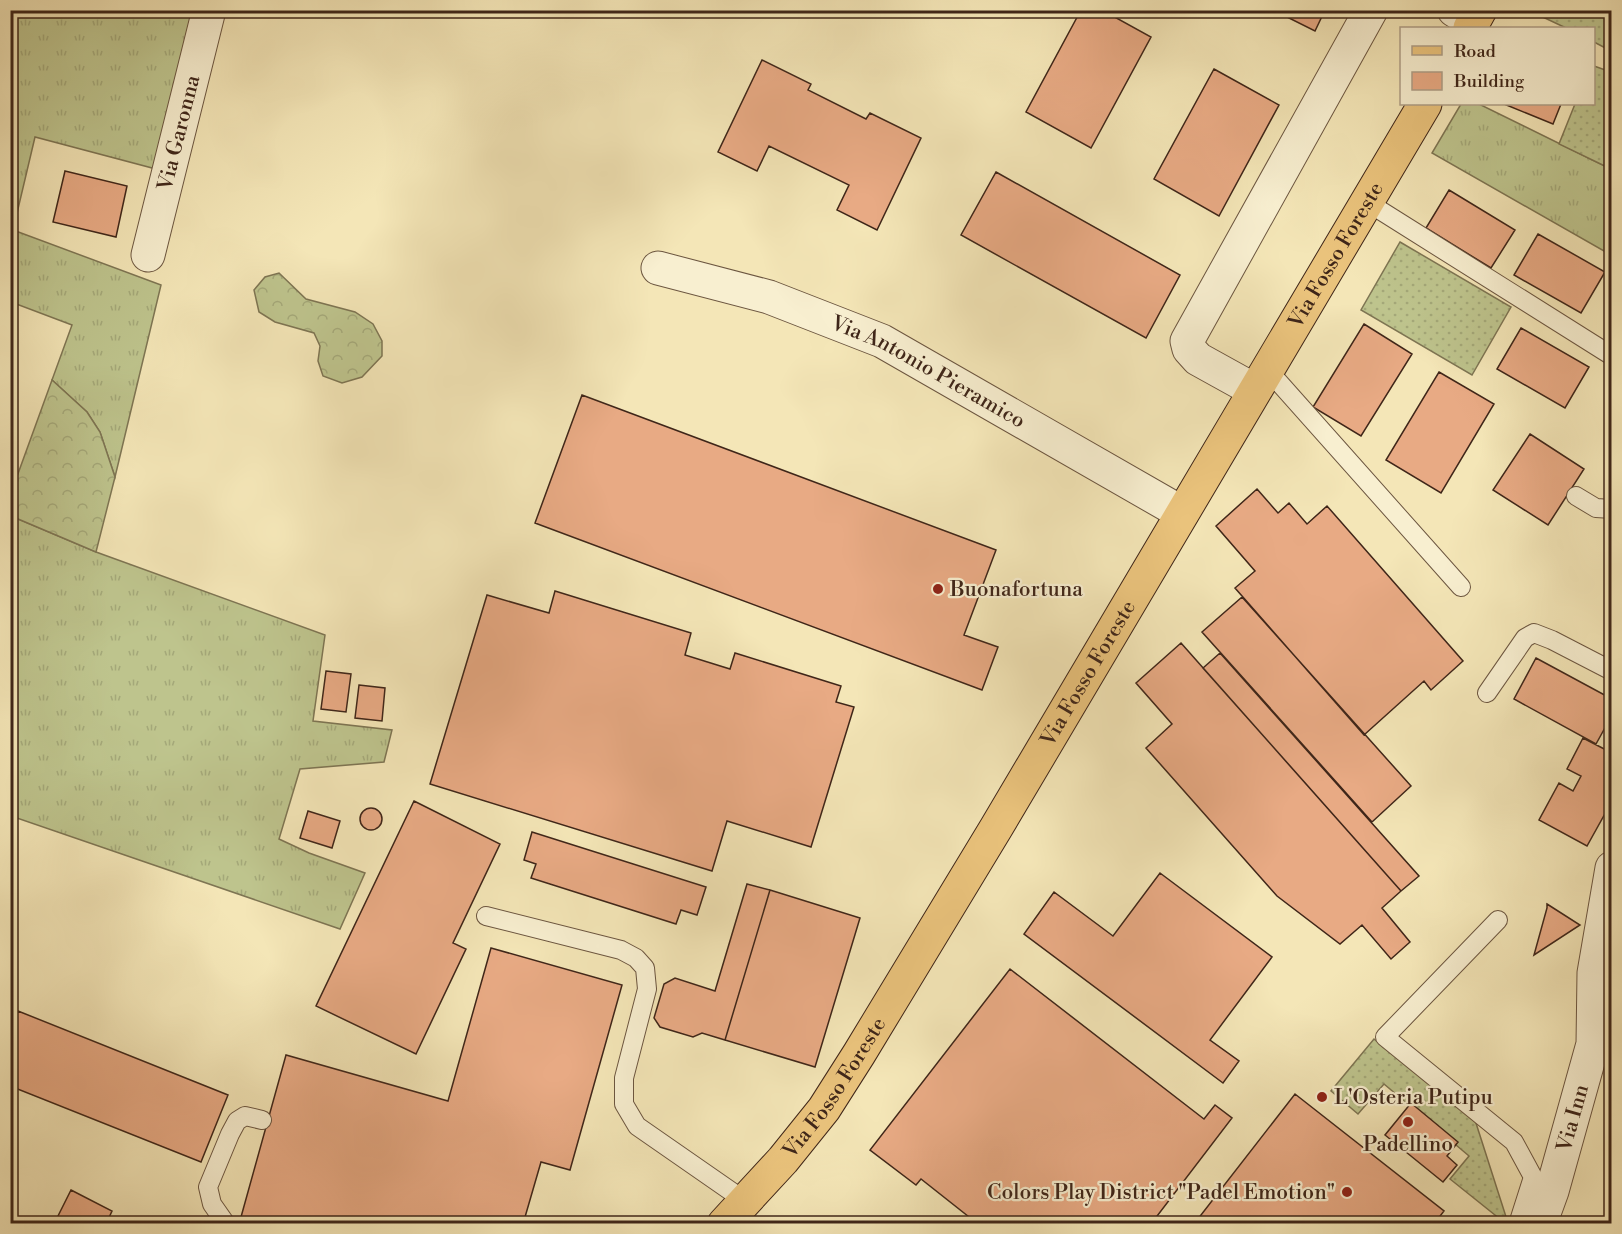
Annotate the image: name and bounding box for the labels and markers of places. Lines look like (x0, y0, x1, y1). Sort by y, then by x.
place label: Buonafortuna (949, 577, 1083, 603)
marker: Buonafortuna (931, 582, 945, 596)
place label: L'Osteria Putipu (1334, 1085, 1493, 1111)
marker: L'Osteria Putipu (1315, 1090, 1329, 1104)
marker: Padellino (1401, 1115, 1415, 1129)
place label: Padellino (1363, 1132, 1453, 1158)
place label: Colors Play District "Padel Emotion" (987, 1180, 1335, 1206)
marker: Colors Play District "Padel Emotion" (1340, 1185, 1354, 1199)

